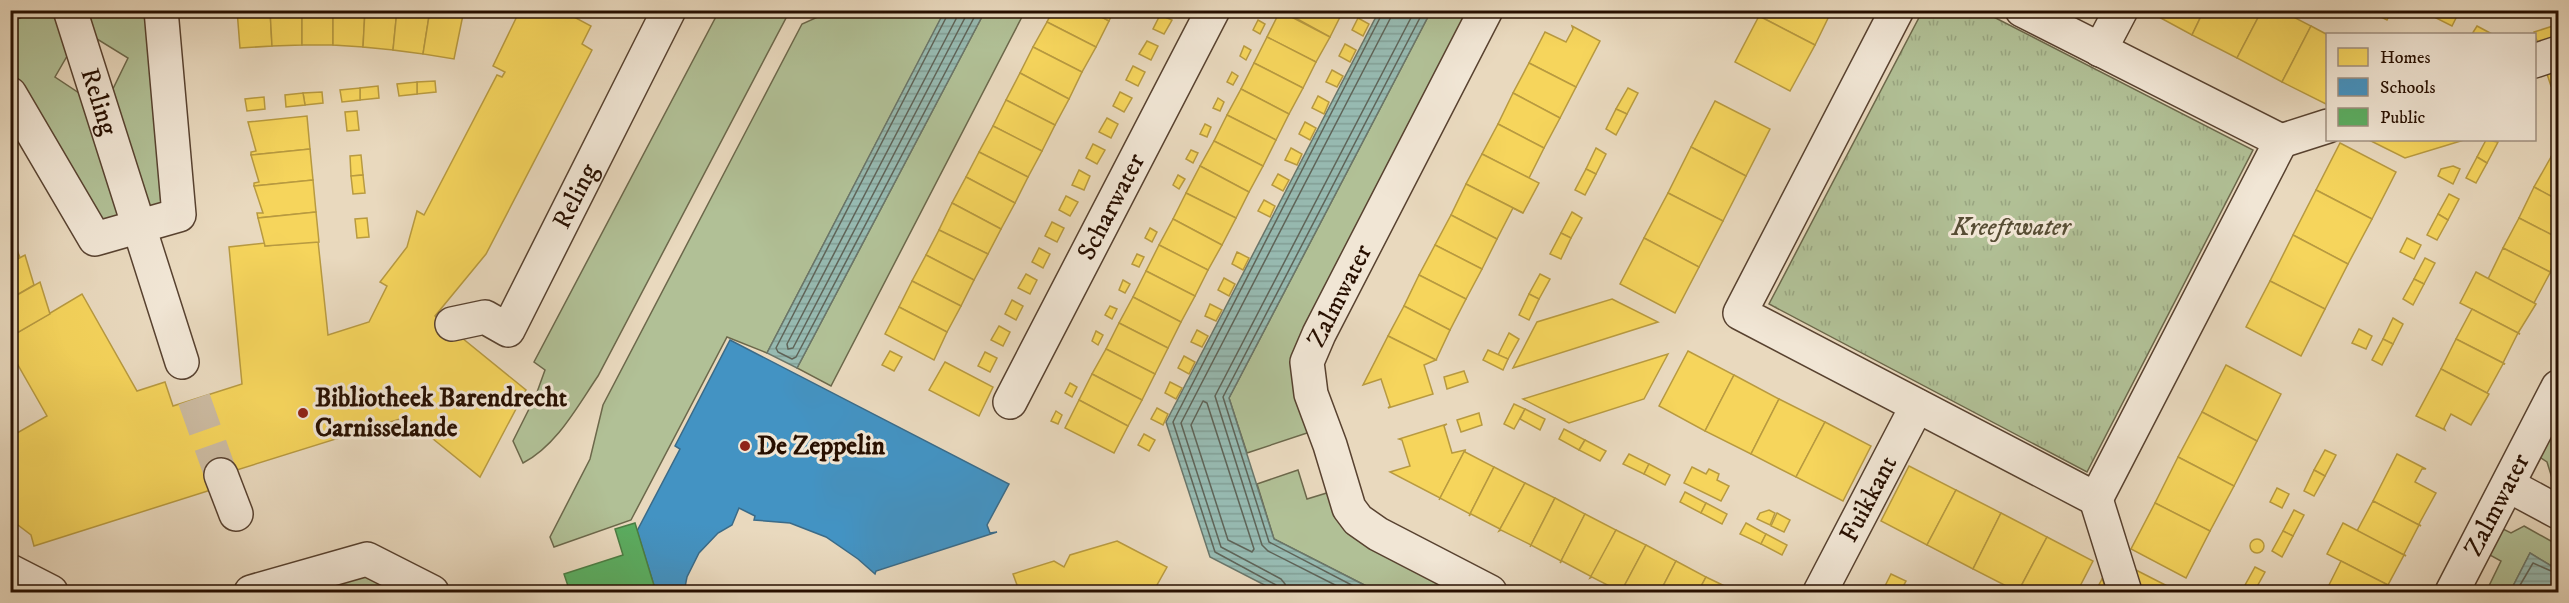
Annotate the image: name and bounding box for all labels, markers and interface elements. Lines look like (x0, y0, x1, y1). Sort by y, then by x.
legend (2326, 33, 2536, 141)
text: Homes (2380, 47, 2431, 69)
street label: Reling (73, 64, 125, 140)
text: Schools (2380, 77, 2435, 99)
text: Public (2380, 107, 2426, 129)
street label: Scharwater (1070, 147, 1153, 266)
street label: Reling (545, 158, 606, 234)
park label: Kreeftwater (1951, 211, 2072, 244)
street label: Zalmwater (1300, 239, 1380, 353)
place label: Bibliotheek Barendrecht Carnisselande (315, 382, 568, 445)
marker: Bibliotheek Barendrecht Carnisselande (296, 406, 310, 420)
place label: De Zeppelin (757, 430, 886, 463)
marker: De Zeppelin (738, 439, 752, 453)
street label: Zalmwater (2457, 448, 2537, 562)
street label: Fuikkant (1832, 450, 1905, 548)

